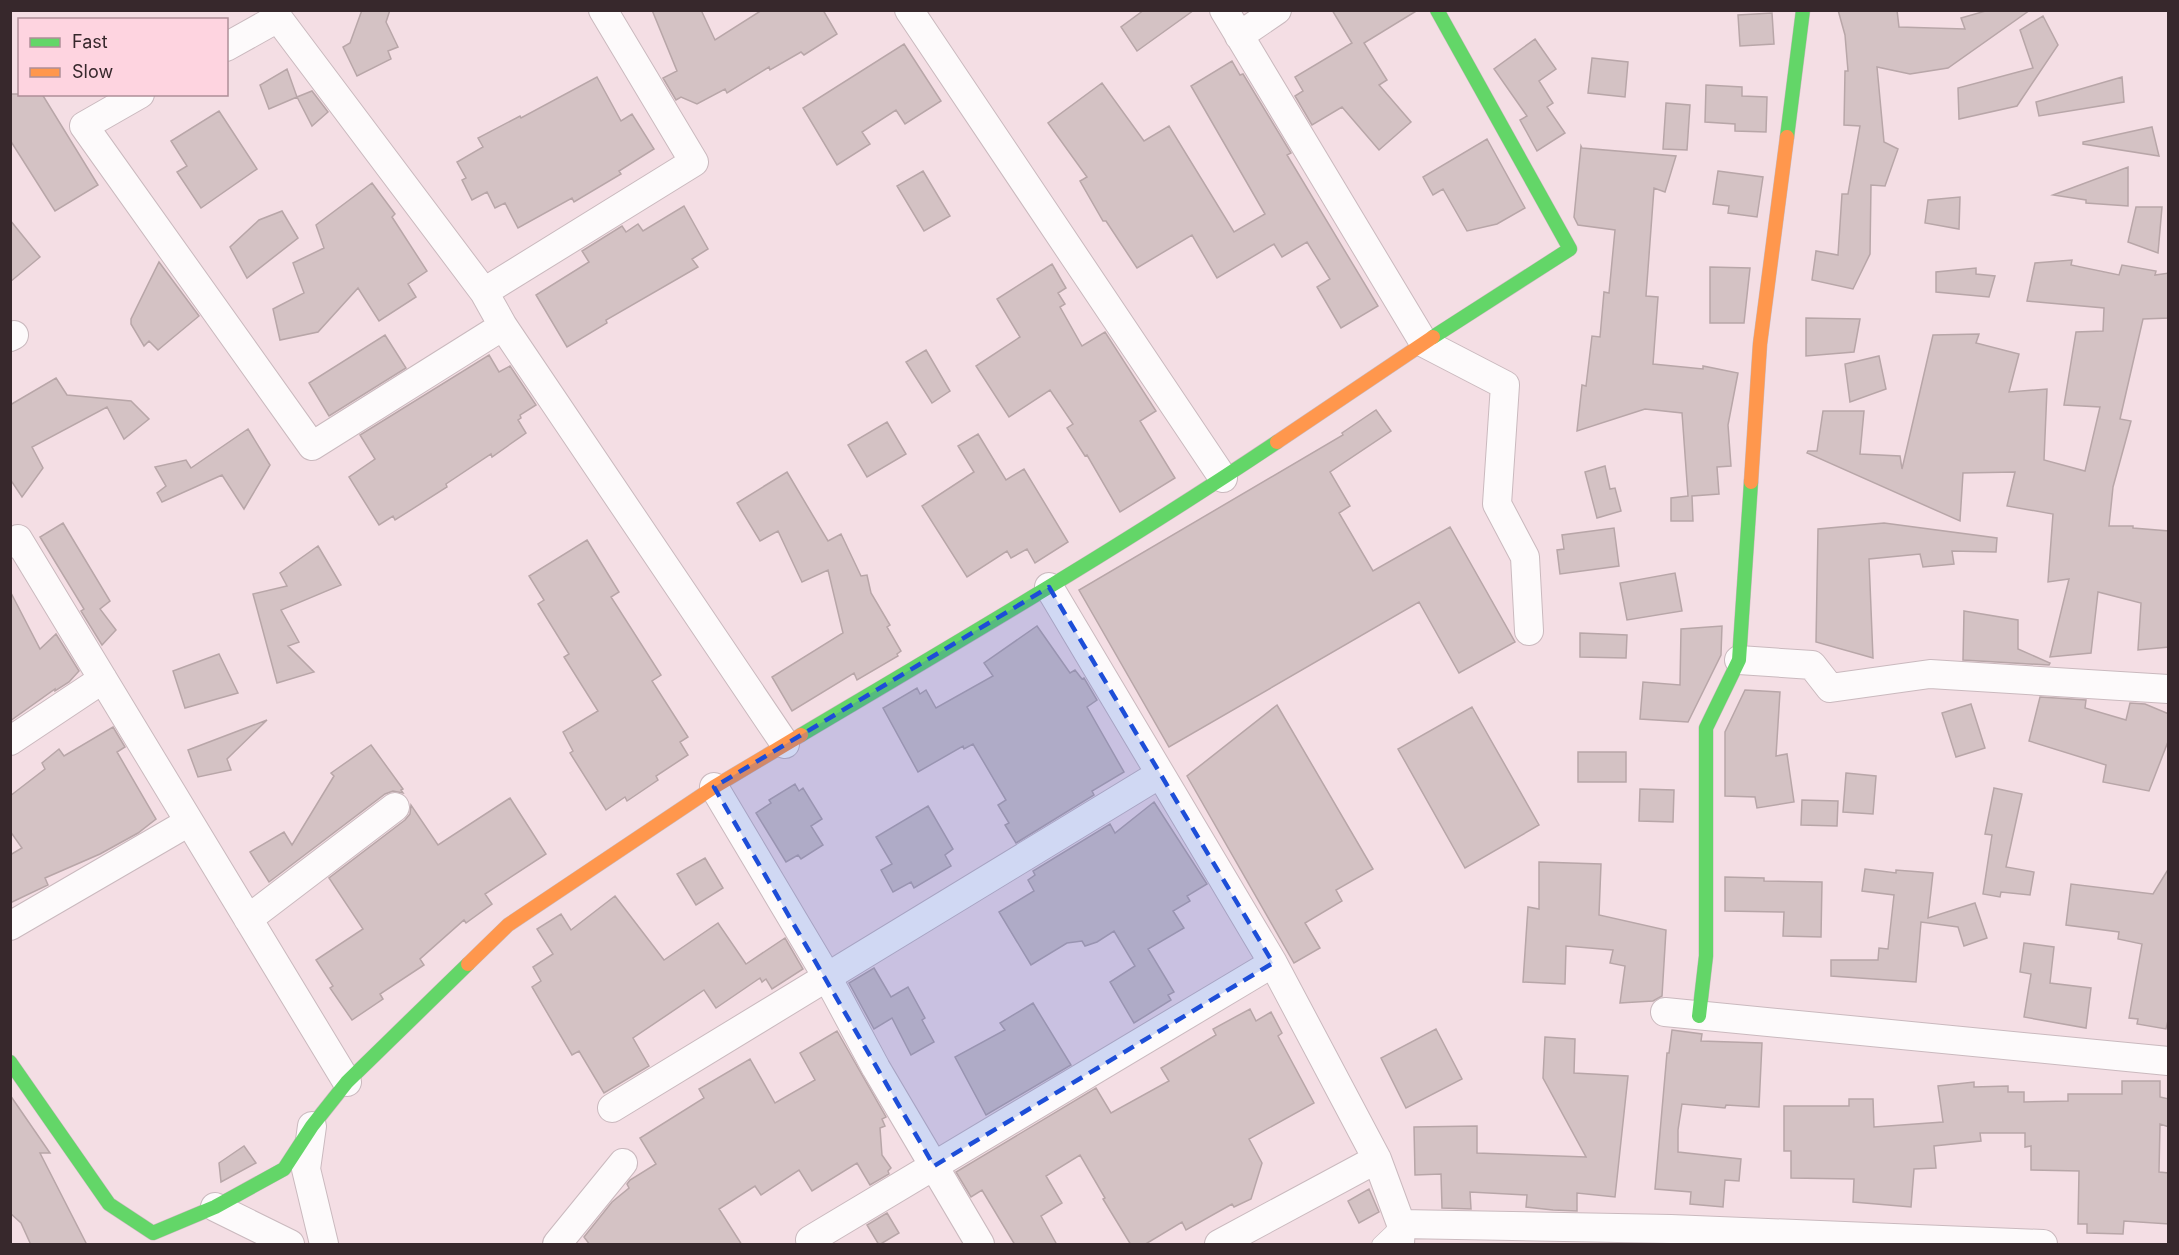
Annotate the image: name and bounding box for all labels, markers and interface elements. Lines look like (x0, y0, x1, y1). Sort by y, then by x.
legend (18, 18, 228, 96)
text: Fast (72, 31, 108, 52)
text: Slow (72, 61, 113, 82)

